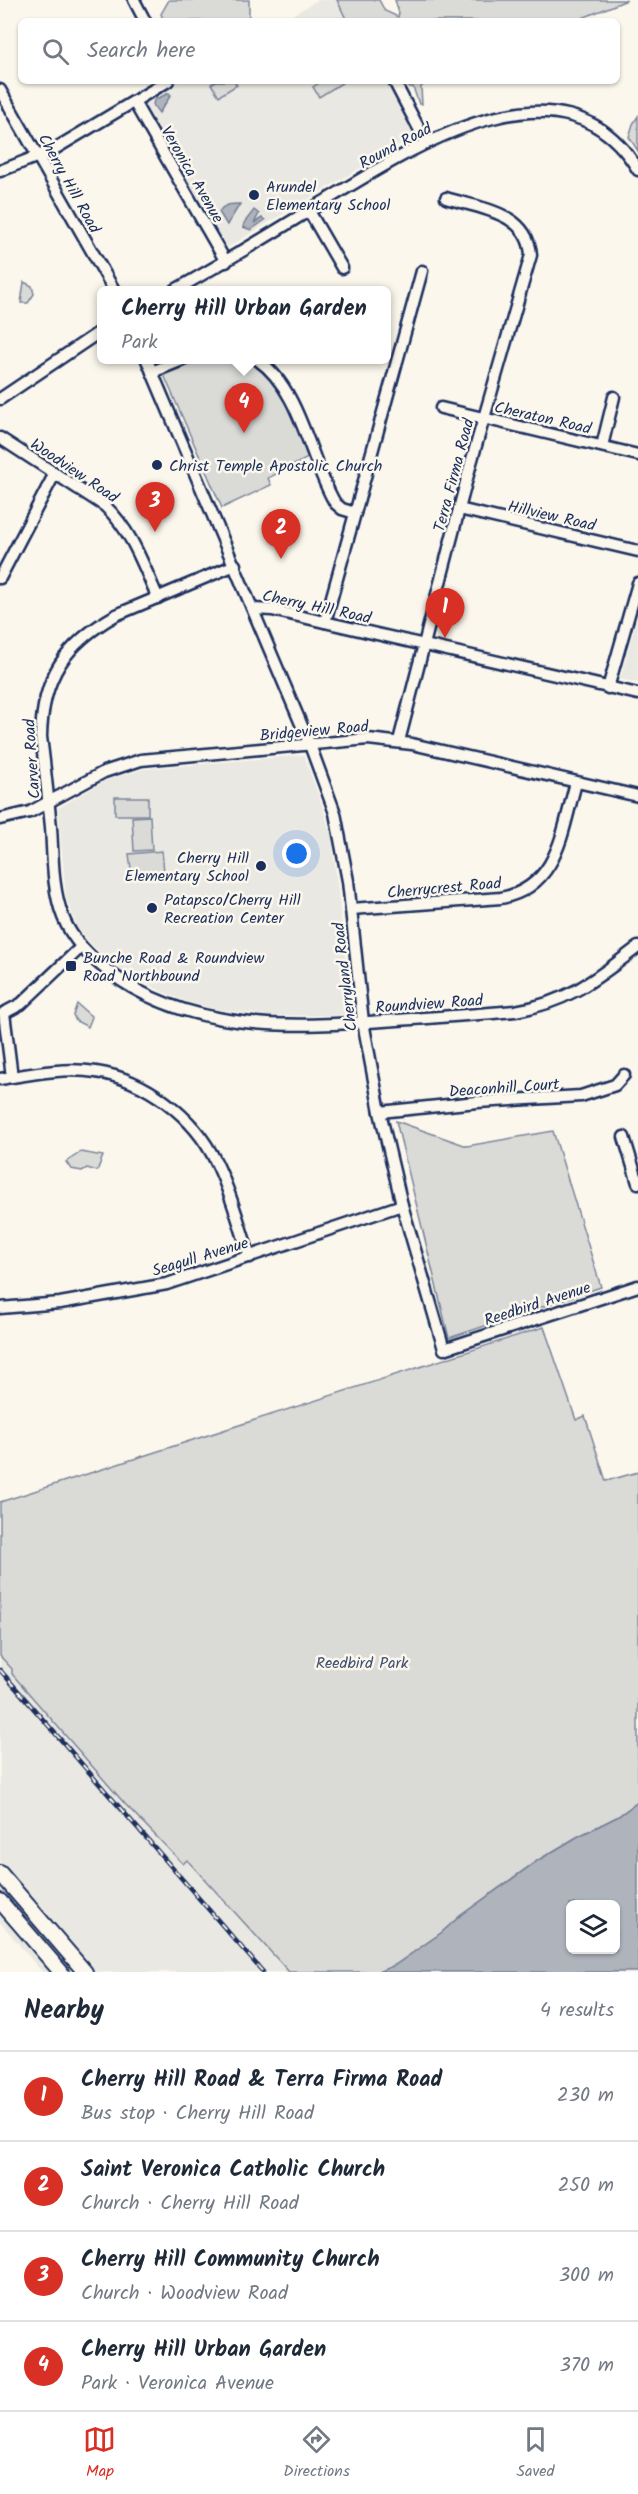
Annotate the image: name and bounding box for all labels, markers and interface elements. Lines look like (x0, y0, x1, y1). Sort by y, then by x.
search box (18, 18, 620, 84)
text: Search here (87, 34, 195, 69)
icon: search (39, 35, 72, 68)
street label: Round Road (355, 116, 437, 176)
street label: Veronica Avenue (154, 121, 230, 228)
street label: Cherry Hill Road (31, 129, 107, 239)
place label: Arundel Elementary School (266, 175, 391, 218)
marker: Arundel Elementary School (247, 188, 261, 202)
popup (97, 286, 391, 364)
text: Cherry Hill Urban Garden (121, 292, 367, 327)
text: Park (121, 327, 158, 359)
pin: 4 (224, 384, 264, 433)
street label: Cheraton Road (492, 395, 595, 442)
street label: Terra Firma Road (427, 415, 482, 535)
street label: Woodview Road (25, 432, 124, 511)
place label: Christ Temple Apostolic Church (169, 454, 382, 479)
marker: Christ Temple Apostolic Church (150, 458, 164, 472)
pin: 3 (136, 482, 174, 532)
street label: Hillview Road (505, 494, 599, 539)
pin: 2 (262, 510, 300, 559)
street label: Cherry Hill Road (260, 584, 374, 631)
pin: 1 (426, 588, 464, 638)
street label: Bridgeview Road (259, 714, 371, 749)
street label: Carver Road (17, 717, 48, 800)
your location (282, 839, 311, 868)
place label: Cherry Hill Elementary School (125, 846, 249, 889)
marker: Cherry Hill Elementary School (254, 859, 268, 873)
street label: Cherrycrest Road (386, 871, 503, 906)
place label: Patapsco/Cherry Hill Recreation Center (164, 888, 301, 931)
marker: Patapsco/Cherry Hill Recreation Center (145, 901, 159, 915)
street label: Cherryland Road (326, 920, 365, 1033)
place label: Bunche Road & Roundview Road Northbound (83, 946, 264, 989)
marker: Bunche Road & Roundview Road Northbound (64, 959, 78, 973)
street label: Roundview Road (374, 988, 485, 1021)
street label: Deaconhill Court (448, 1072, 561, 1105)
street label: Seagull Avenue (149, 1231, 252, 1284)
street label: Reedbird Avenue (481, 1275, 594, 1333)
park label: Reedbird Park (316, 1651, 409, 1676)
map controls (566, 1900, 620, 1954)
button: layers (566, 1900, 620, 1954)
text: Nearby (24, 1990, 104, 2032)
text: 4 results (540, 1995, 614, 2027)
text: Cherry Hill Road & Terra Firma Road (81, 2063, 442, 2098)
text: 1 (40, 2080, 47, 2112)
text: 230 m (557, 2080, 614, 2112)
text: Bus stop · Cherry Hill Road (81, 2098, 314, 2130)
text: Saint Veronica Catholic Church (81, 2153, 385, 2188)
text: 2 (38, 2170, 49, 2202)
text: 250 m (558, 2170, 614, 2202)
text: Church · Cherry Hill Road (81, 2188, 299, 2220)
text: Cherry Hill Community Church (81, 2243, 380, 2278)
text: 3 (38, 2260, 49, 2292)
text: 300 m (559, 2260, 614, 2292)
text: Church · Woodview Road (81, 2278, 288, 2310)
text: Cherry Hill Urban Garden (81, 2333, 326, 2368)
text: 4 (38, 2350, 49, 2382)
text: 370 m (559, 2350, 614, 2382)
text: Park · Veronica Avenue (81, 2368, 274, 2400)
tab: Map (83, 2423, 116, 2484)
tab: Directions (283, 2423, 350, 2484)
tab: Saved (517, 2423, 555, 2484)

